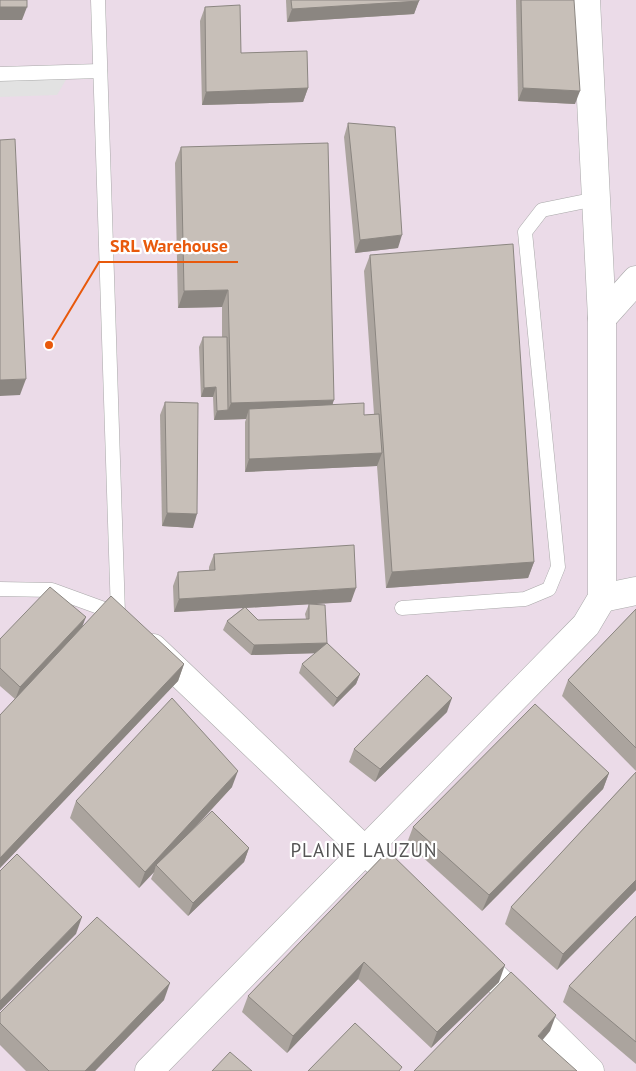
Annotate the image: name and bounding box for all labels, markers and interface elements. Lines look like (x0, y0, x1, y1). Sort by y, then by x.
callout: SRL Warehouse (99, 229, 238, 262)
text: SRL Warehouse (110, 234, 228, 257)
district label: PLAINE LAUZUN (290, 838, 438, 862)

